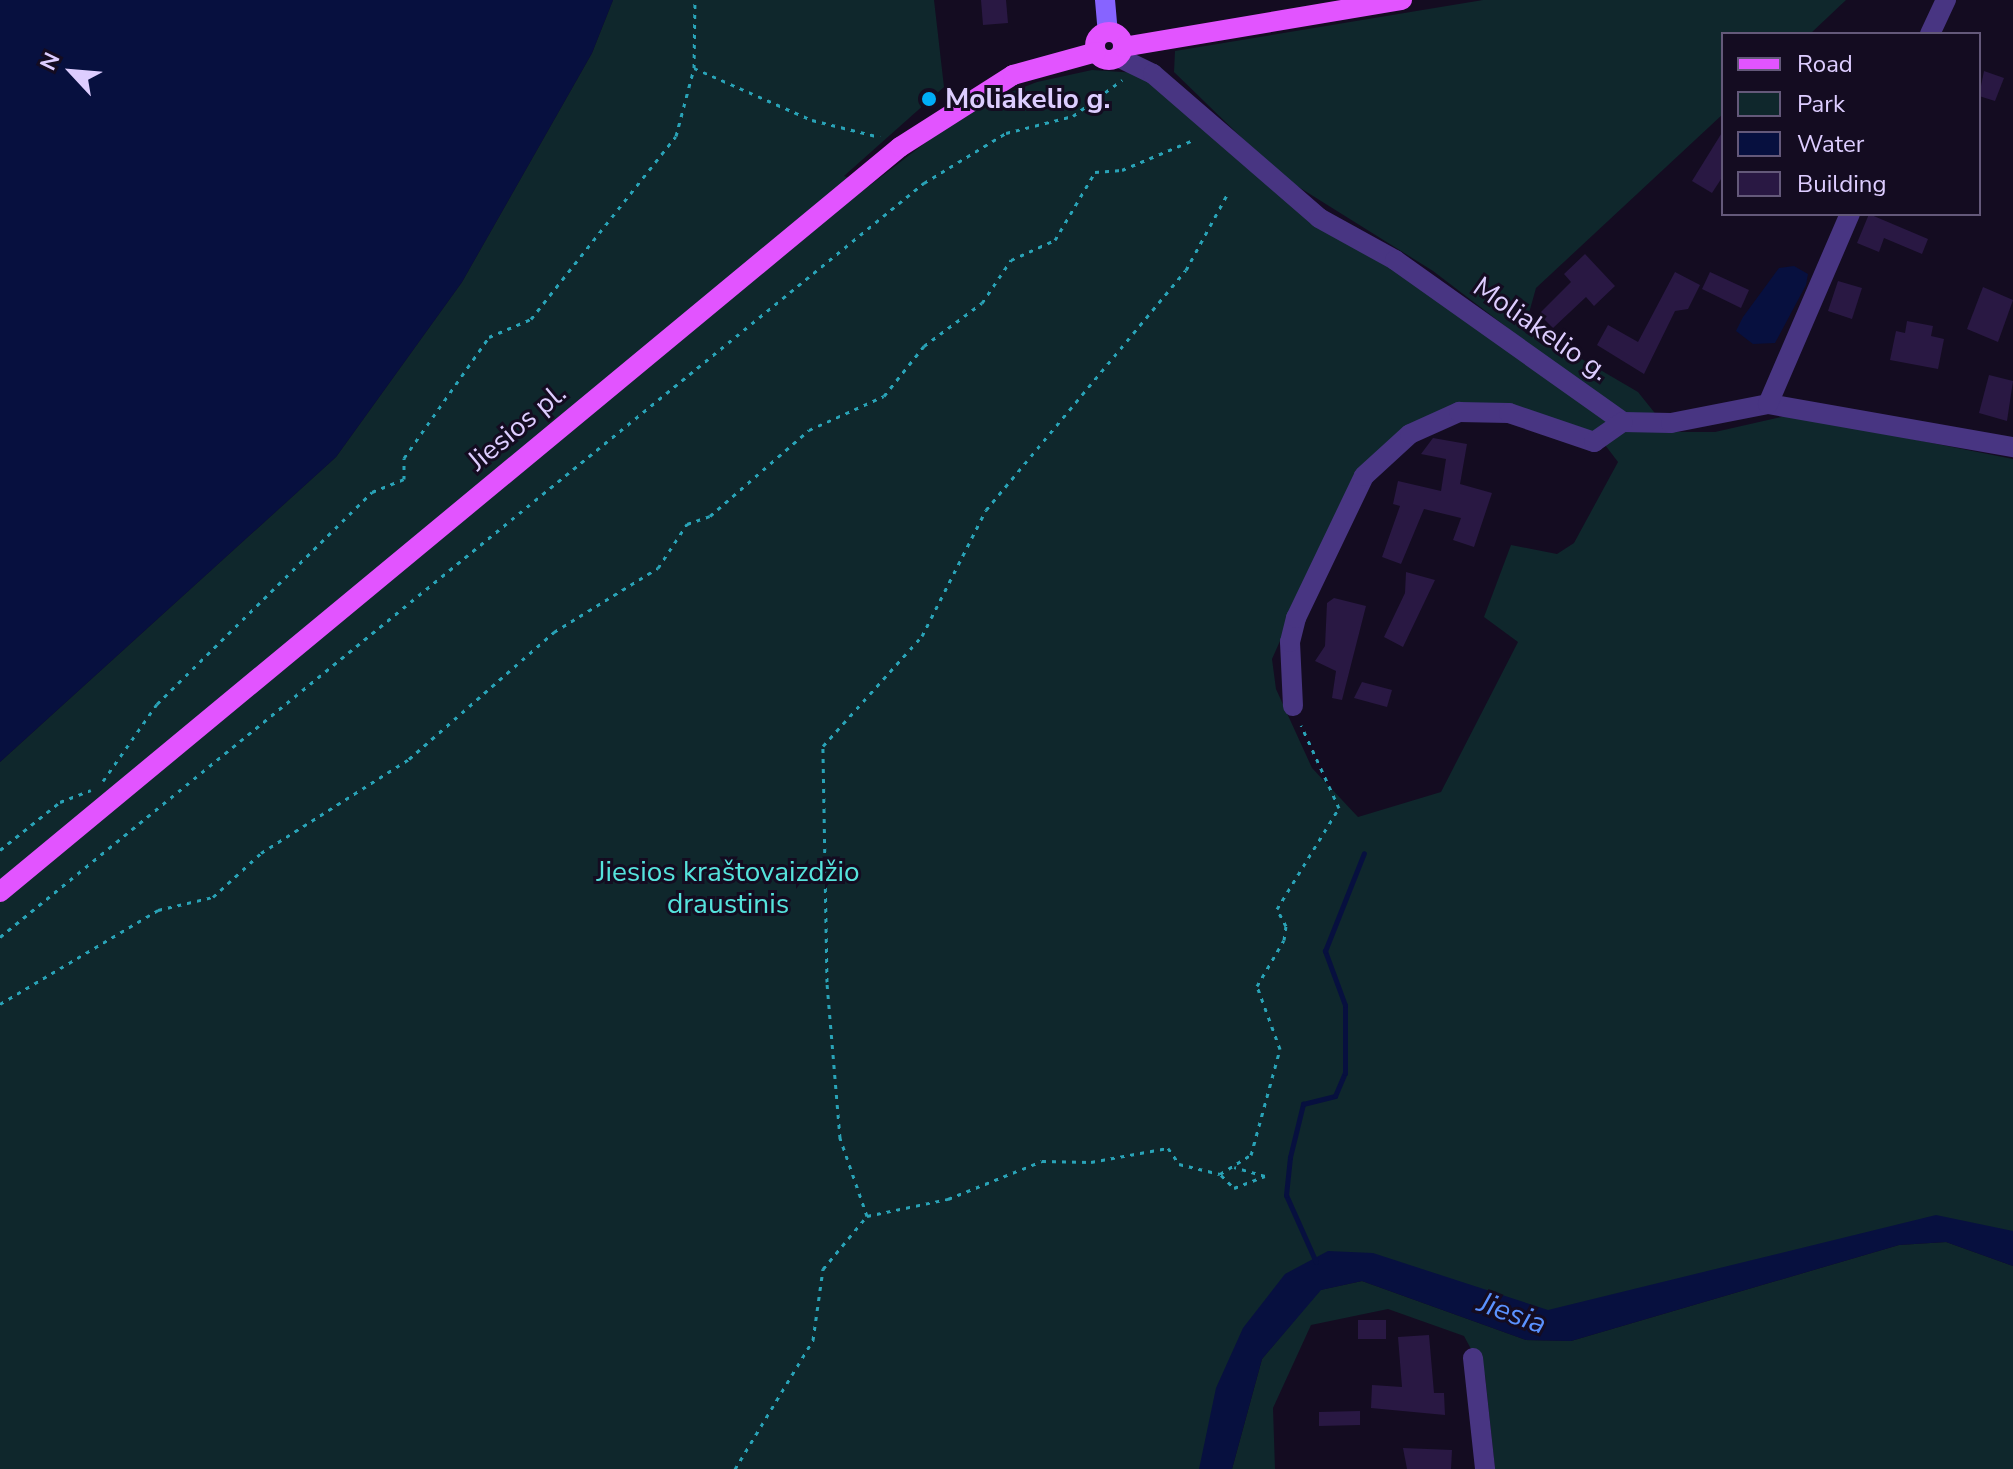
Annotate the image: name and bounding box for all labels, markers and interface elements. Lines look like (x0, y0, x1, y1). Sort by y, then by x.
north arrow (32, 32, 112, 112)
legend (1721, 32, 1981, 216)
text: N (33, 48, 68, 75)
text: Road (1797, 48, 1853, 80)
place label: Moliakelio g. (945, 82, 1110, 116)
text: Park (1797, 88, 1845, 120)
marker: Moliakelio g. (920, 90, 938, 108)
text: Water (1797, 128, 1864, 160)
text: Building (1797, 168, 1887, 200)
street label: Moliakelio g. (1467, 270, 1615, 388)
street label: Jiesios pl. (461, 376, 573, 478)
park label: Jiesios kraštovaizdžio draustinis (596, 855, 860, 921)
water label: Jiesia (1473, 1285, 1551, 1343)

